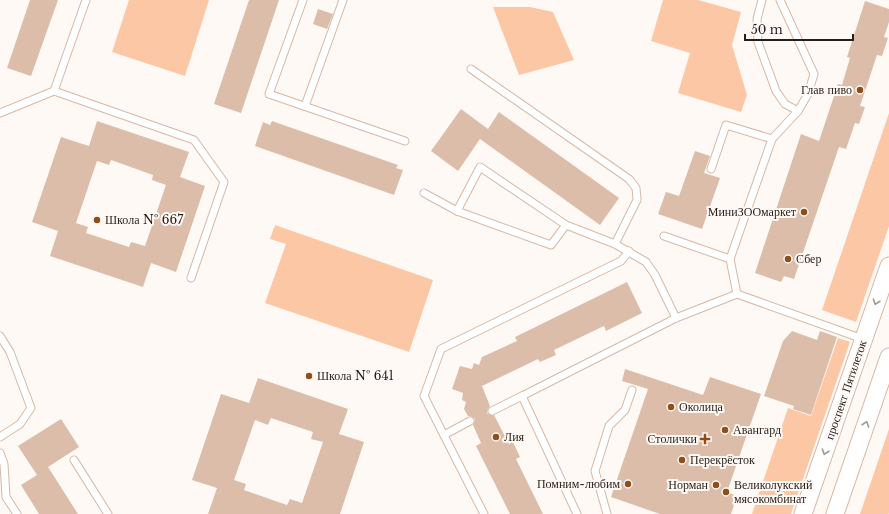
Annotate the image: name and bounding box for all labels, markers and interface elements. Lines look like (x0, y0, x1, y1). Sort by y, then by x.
scale bar (745, 16, 853, 42)
text: 50 m (751, 22, 783, 37)
place label: Глав пиво (801, 82, 852, 97)
marker: Глав пиво (855, 85, 865, 95)
place label: МиниЗООмаркет (708, 204, 797, 219)
marker: МиниЗООмаркет (799, 207, 809, 217)
place label: Школа № 667 (105, 212, 184, 227)
marker: Школа № 667 (92, 215, 102, 225)
place label: Сбер (796, 251, 821, 266)
marker: Сбер (783, 254, 793, 264)
one-way arrow (872, 299, 881, 306)
street label: проспект Пятилеток (821, 338, 870, 442)
place label: Школа № 641 (317, 368, 394, 383)
marker: Школа № 641 (304, 371, 314, 381)
place label: Околица (679, 399, 724, 414)
marker: Околица (666, 402, 676, 412)
one-way arrow (861, 421, 870, 428)
place label: Авангард (733, 422, 781, 437)
marker: Авангард (720, 425, 730, 435)
place label: Лия (504, 429, 525, 444)
place label: Столички (648, 431, 698, 446)
marker: Лия (491, 432, 501, 442)
marker: Столички (700, 434, 710, 444)
one-way arrow (821, 448, 829, 455)
place label: Перекрёсток (690, 452, 755, 467)
marker: Перекрёсток (677, 455, 687, 465)
place label: Помним-любим (537, 476, 620, 491)
place label: Норман (668, 477, 709, 492)
place label: Великолукский мясокомбинат (734, 477, 813, 506)
marker: Помним-любим (623, 479, 633, 489)
marker: Норман (711, 480, 721, 490)
marker: Великолукский мясокомбинат (721, 487, 731, 497)

